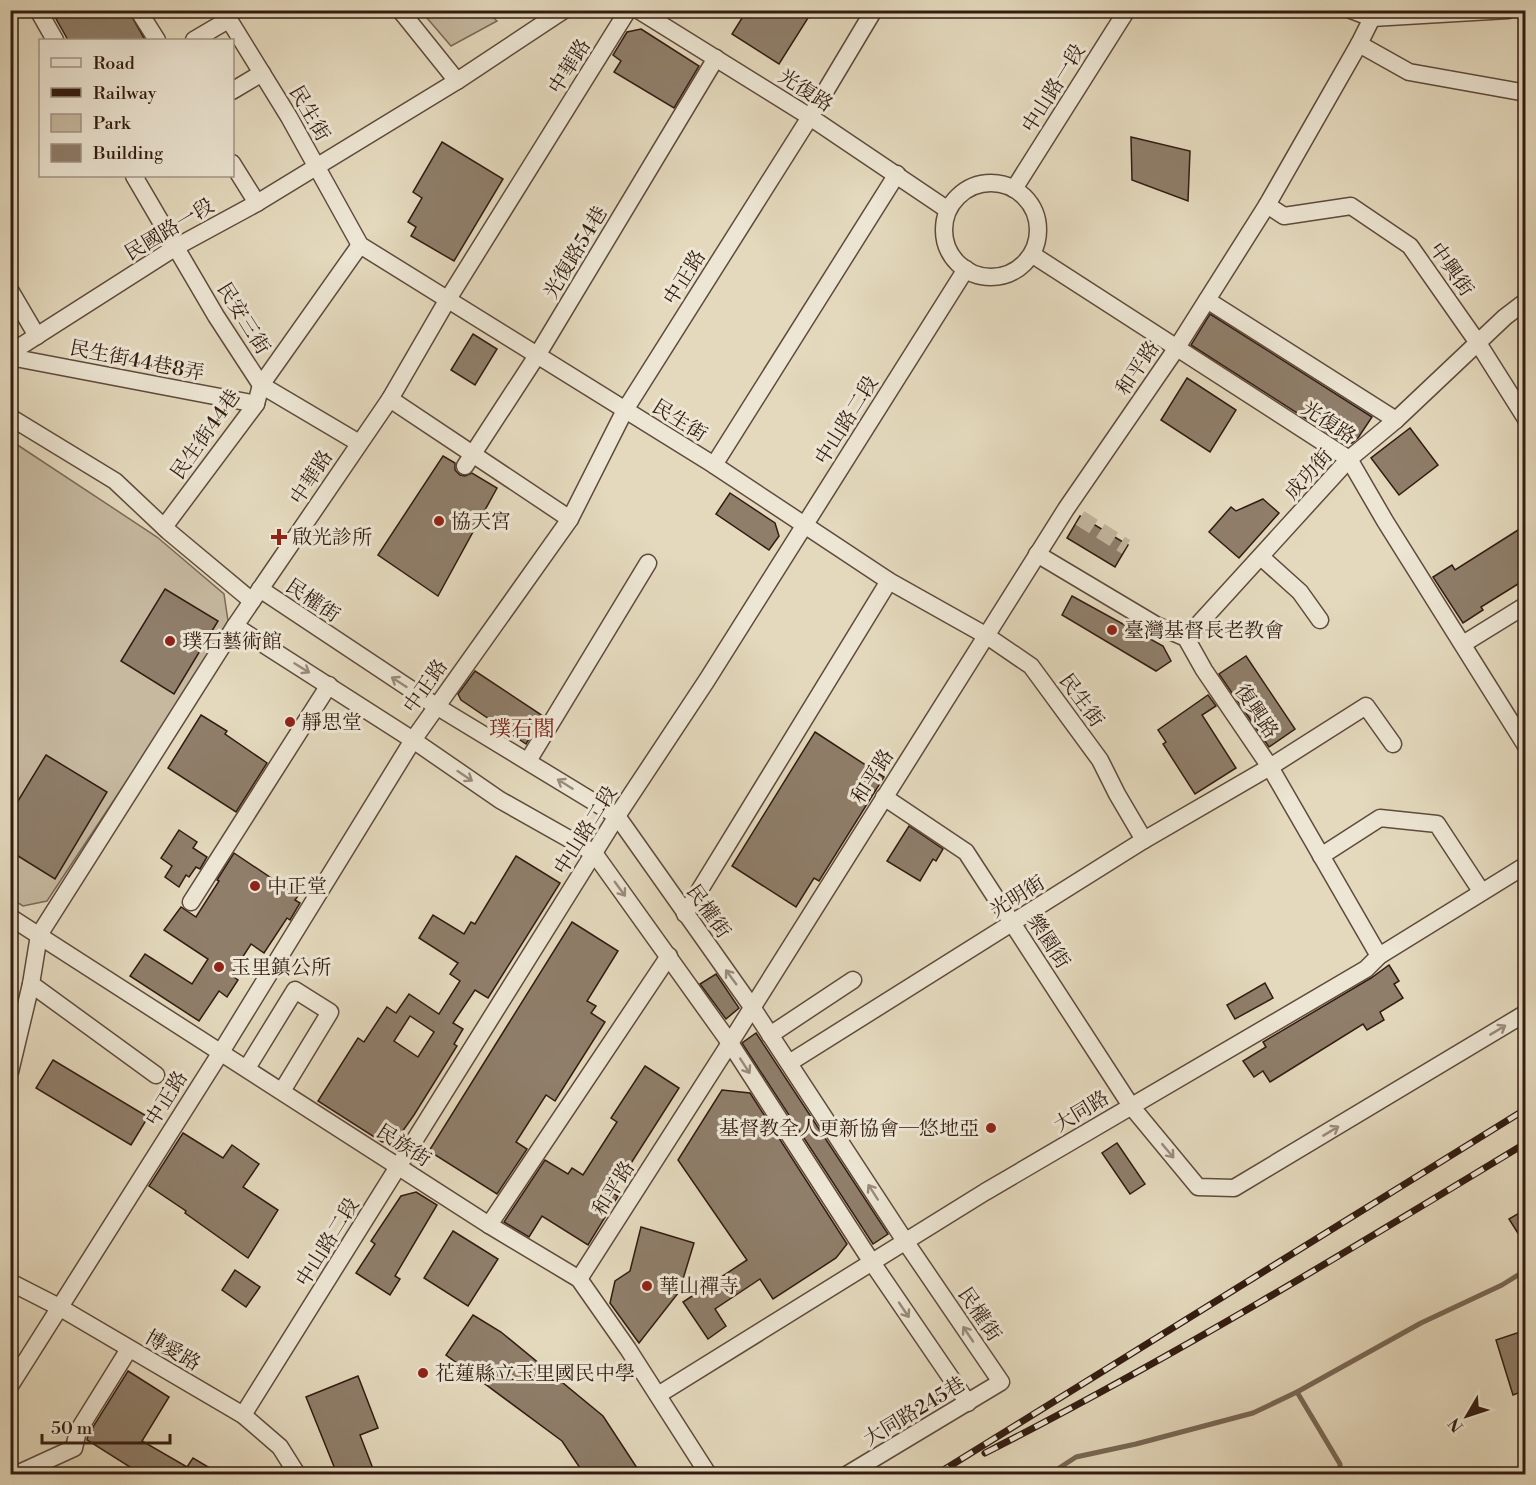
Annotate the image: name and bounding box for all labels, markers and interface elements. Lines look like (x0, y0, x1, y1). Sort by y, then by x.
street label: 中華路 (544, 35, 597, 99)
legend (39, 39, 234, 177)
street label: 中山路一段 (1017, 40, 1091, 138)
text: Road (93, 52, 136, 75)
street label: 光復路 (773, 64, 837, 118)
text: Railway (93, 82, 157, 105)
street label: 民生街 (283, 82, 335, 146)
text: Park (93, 112, 132, 135)
text: Building (92, 142, 164, 165)
street label: 民國路一段 (120, 194, 219, 267)
street label: 光復路54巷 (539, 202, 614, 303)
street label: 中興街 (1423, 238, 1478, 302)
street label: 中正路 (659, 246, 712, 310)
street label: 民安三街 (211, 278, 275, 359)
street label: 民生街44巷8弄 (67, 336, 206, 387)
street label: 和平路 (1111, 337, 1165, 401)
street label: 中山路二段 (810, 372, 884, 470)
street label: 民生街44巷 (166, 385, 246, 485)
street label: 民生街 (647, 395, 711, 448)
street label: 光復路 (1296, 396, 1360, 450)
street label: 成功街 (1280, 444, 1338, 506)
street label: 中華路 (285, 446, 339, 510)
place label: 協天宮 (451, 510, 511, 535)
marker: 協天宮 (432, 514, 446, 528)
place label: 啟光診所 (292, 526, 372, 551)
marker: 啟光診所 (270, 528, 288, 546)
street label: 民權街 (280, 574, 344, 628)
place label: 臺灣基督長老教會 (1124, 619, 1284, 644)
marker: 臺灣基督長老教會 (1105, 623, 1119, 637)
place label: 璞石藝術館 (182, 630, 282, 655)
marker: 璞石藝術館 (163, 634, 177, 648)
street label: 中正路 (399, 655, 454, 719)
one-way arrow (293, 663, 310, 675)
street label: 民生街 (1053, 669, 1109, 732)
one-way arrow (391, 676, 408, 688)
street label: 復興路 (1229, 680, 1283, 744)
place label: 靜思堂 (302, 711, 362, 736)
marker: 靜思堂 (283, 715, 297, 729)
district label: 璞石閣 (489, 716, 555, 743)
street label: 和平路 (846, 745, 900, 809)
one-way arrow (456, 770, 473, 782)
one-way arrow (557, 777, 574, 789)
street label: 中山路二段 (549, 782, 623, 880)
street label: 光明街 (986, 871, 1050, 924)
place label: 中正堂 (267, 875, 327, 900)
marker: 中正堂 (248, 879, 262, 893)
street label: 民權街 (680, 880, 735, 944)
one-way arrow (614, 881, 626, 897)
street label: 樂園街 (1021, 910, 1075, 974)
place label: 玉里鎮公所 (231, 956, 331, 981)
marker: 玉里鎮公所 (212, 960, 226, 974)
one-way arrow (724, 969, 737, 985)
one-way arrow (1489, 1024, 1506, 1036)
one-way arrow (739, 1057, 751, 1074)
street label: 中正路 (141, 1067, 194, 1131)
street label: 大同路 (1050, 1086, 1114, 1138)
place label: 基督教全人更新協會─悠地亞 (719, 1117, 979, 1142)
street label: 民族街 (371, 1119, 435, 1173)
marker: 基督教全人更新協會─悠地亞 (984, 1121, 998, 1135)
one-way arrow (1322, 1124, 1339, 1136)
one-way arrow (1161, 1143, 1175, 1158)
street label: 和平路 (588, 1157, 641, 1221)
one-way arrow (867, 1184, 879, 1201)
street label: 中山路二段 (291, 1194, 365, 1292)
place label: 華山禪寺 (659, 1275, 739, 1300)
marker: 華山禪寺 (640, 1279, 654, 1293)
street label: 民權街 (952, 1283, 1006, 1347)
one-way arrow (898, 1301, 910, 1318)
street label: 博愛路 (140, 1325, 204, 1377)
one-way arrow (962, 1326, 974, 1342)
place label: 花蓮縣立玉里國民中學 (435, 1362, 635, 1387)
marker: 花蓮縣立玉里國民中學 (416, 1366, 430, 1380)
street label: 大同路245巷 (859, 1372, 970, 1452)
north arrow (1437, 1386, 1497, 1446)
scale bar (42, 1407, 170, 1445)
text: N (1444, 1413, 1468, 1436)
text: 50 m (51, 1417, 93, 1440)

